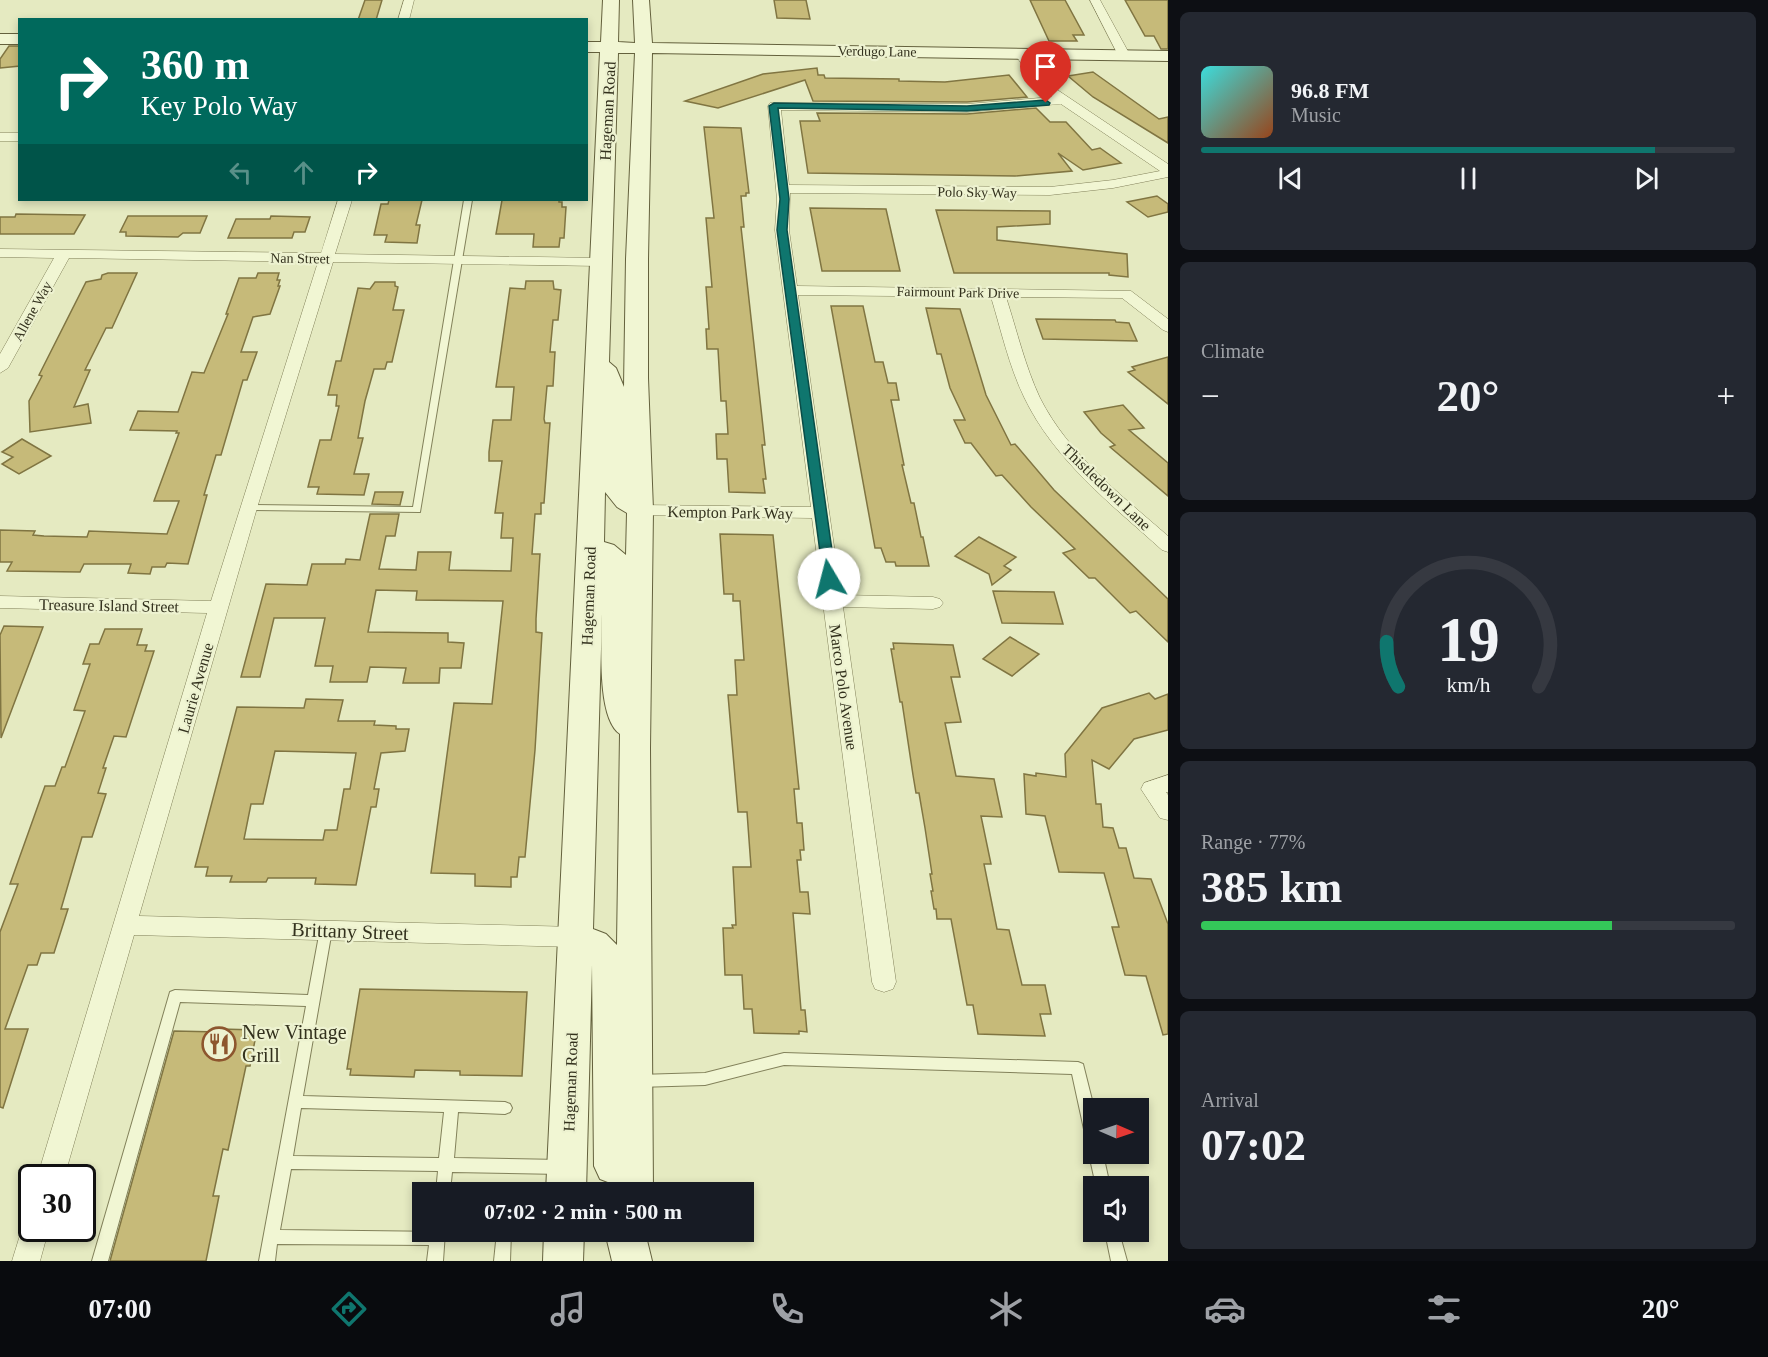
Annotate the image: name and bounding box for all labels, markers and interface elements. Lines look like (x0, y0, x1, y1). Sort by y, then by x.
pin (1020, 41, 1071, 103)
icon: right (42, 42, 120, 120)
text: 360 m (141, 42, 250, 88)
street label: Verdugo Lane (837, 43, 917, 60)
icon: arrive (1029, 50, 1062, 83)
street label: Hageman Road (596, 61, 620, 161)
text: 96.8 FM (1291, 78, 1369, 103)
text: Key Polo Way (141, 91, 297, 121)
text: Music (1291, 104, 1341, 126)
icon: left (224, 156, 257, 189)
icon: ahead (287, 156, 320, 189)
icon: right (350, 156, 383, 189)
icon: previous (1274, 162, 1307, 195)
icon: pause (1452, 162, 1485, 195)
icon: next (1630, 162, 1663, 195)
street label: Polo Sky Way (937, 184, 1017, 201)
street label: Nan Street (270, 250, 330, 267)
street label: Allene Way (10, 279, 55, 344)
street label: Fairmount Park Drive (896, 284, 1020, 301)
text: Climate (1201, 340, 1264, 362)
text: 20° (1437, 371, 1500, 421)
text: − (1201, 378, 1220, 414)
text: + (1716, 378, 1735, 414)
street label: Thistledown Lane (1059, 441, 1154, 534)
street label: Kempton Park Way (667, 503, 793, 523)
street label: Hageman Road (578, 546, 600, 646)
position arrow (797, 547, 861, 611)
street label: Treasure Island Street (39, 596, 180, 615)
text: 19 (1437, 606, 1499, 675)
street label: Marco Polo Avenue (826, 623, 861, 751)
street label: Laurie Avenue (174, 641, 217, 735)
text: km/h (1446, 674, 1490, 698)
text: Range · 77% (1201, 831, 1305, 853)
text: 385 km (1201, 862, 1342, 912)
street label: Brittany Street (291, 918, 409, 945)
place label: New Vintage Grill (242, 1021, 347, 1066)
restaurant icon: New Vintage Grill (201, 1026, 237, 1062)
street label: Hageman Road (560, 1032, 582, 1132)
text: Arrival (1201, 1089, 1259, 1111)
north arrow (1083, 1098, 1149, 1164)
map controls (1083, 1098, 1149, 1242)
text: 07:02 (1201, 1120, 1306, 1170)
speed limit sign: 30 (18, 1164, 96, 1242)
button: sound (1083, 1176, 1149, 1242)
text: 07:02 · 2 min · 500 m (484, 1199, 682, 1224)
icon: directions (328, 1288, 370, 1330)
icon: music (547, 1288, 589, 1330)
icon: phone (766, 1288, 808, 1330)
icon: climate (985, 1288, 1027, 1330)
icon: car (1204, 1288, 1246, 1330)
icon: filters (1423, 1288, 1465, 1330)
text: 07:00 (88, 1294, 151, 1324)
text: 20° (1642, 1294, 1679, 1324)

